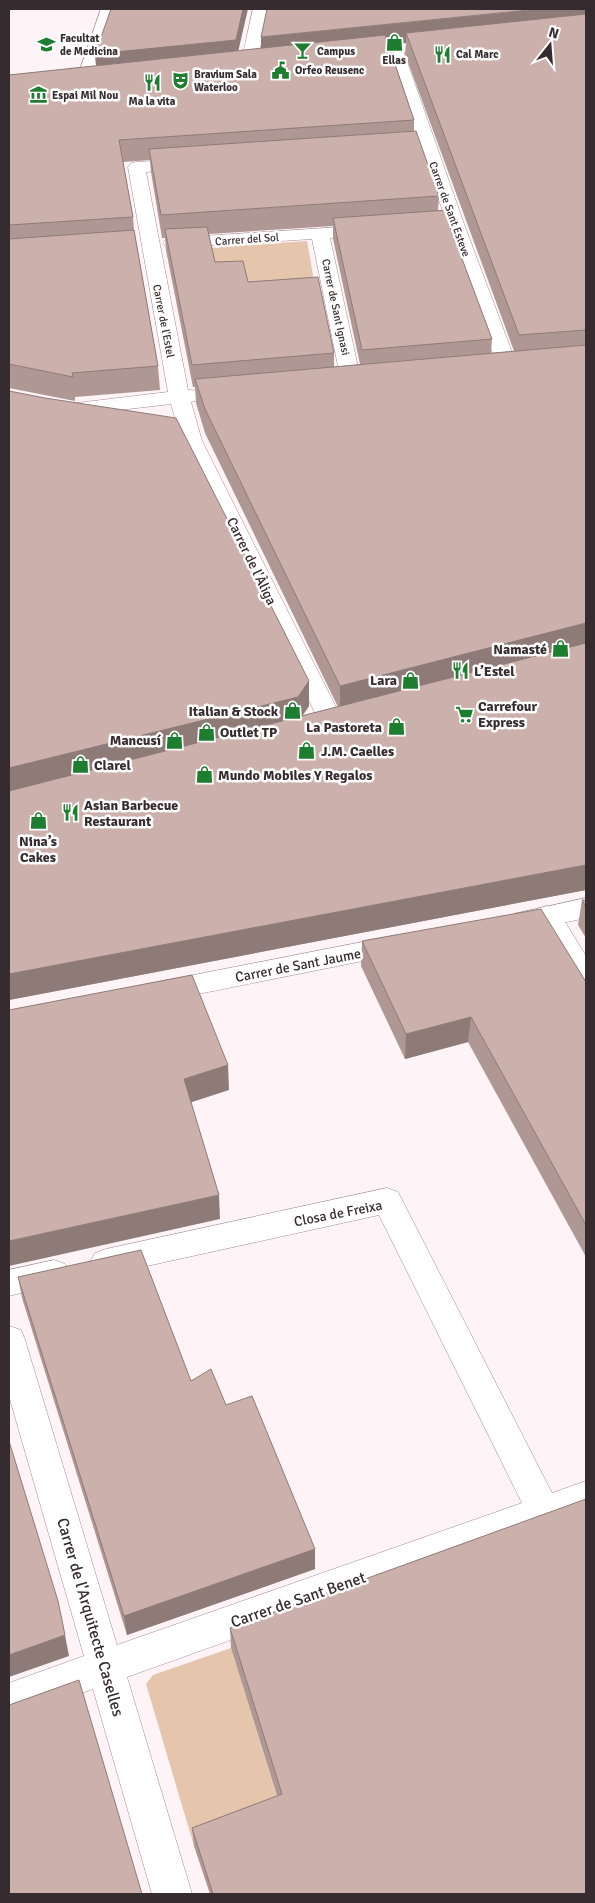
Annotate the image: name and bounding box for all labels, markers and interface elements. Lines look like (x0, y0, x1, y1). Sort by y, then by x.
north arrow (525, 20, 575, 70)
text: N (547, 23, 561, 43)
place label: Facultat de Medicina (60, 32, 118, 58)
shop icon: Ellas (384, 32, 404, 52)
school or university icon: Facultat de Medicina (36, 34, 56, 54)
bar icon: Campus (293, 41, 313, 61)
restaurant icon: Cal Marc (432, 44, 452, 64)
place label: Campus (317, 45, 355, 58)
place label: Cal Marc (456, 48, 498, 61)
place label: Ellas (382, 54, 406, 67)
public building icon: Orfeo Reusenc (271, 60, 291, 80)
place label: Orfeo Reusenc (295, 64, 364, 77)
place label: Bravium Sala Waterloo (194, 68, 257, 94)
theatre icon: Bravium Sala Waterloo (170, 70, 190, 90)
restaurant icon: Ma la vita (142, 73, 162, 93)
museum icon: Espai Mil Nou (28, 85, 48, 105)
place label: Espai Mil Nou (52, 89, 118, 102)
place label: Ma la vita (129, 95, 176, 108)
street label: Carrer de Sant Esteve (426, 160, 473, 258)
street label: Carrer del Sol (215, 231, 279, 248)
street label: Carrer de Sant Ignasi (319, 258, 352, 356)
street label: Carrer de l'Estel (150, 283, 177, 359)
street label: Carrer de l'Àliga (223, 515, 280, 608)
shop icon: Namasté (551, 639, 571, 659)
place label: Namasté (493, 641, 547, 658)
restaurant icon: L’Estel (450, 661, 470, 681)
place label: L’Estel (474, 663, 515, 680)
shop icon: Lara (401, 670, 421, 690)
place label: Lara (370, 672, 397, 689)
place label: Carrefour Express (478, 698, 538, 731)
shop icon: Italian & Stock (282, 701, 302, 721)
place label: Italian & Stock (188, 703, 279, 720)
supermarket icon: Carrefour Express (454, 704, 474, 724)
shop icon: La Pastoreta (386, 717, 406, 737)
place label: La Pastoreta (306, 719, 382, 736)
shop icon: Outlet TP (196, 722, 216, 742)
place label: Outlet TP (220, 724, 277, 741)
shop icon: Mancusí (165, 730, 185, 750)
place label: Mancusí (110, 732, 162, 749)
shop icon: J.M. Caelles (297, 741, 317, 761)
place label: J.M. Caelles (321, 743, 394, 760)
shop icon: Clarel (70, 755, 90, 775)
place label: Clarel (94, 757, 131, 774)
shop icon: Mundo Mobiles Y Regalos (194, 765, 214, 785)
place label: Mundo Mobiles Y Regalos (218, 767, 373, 784)
place label: Asian Barbecue Restaurant (84, 797, 178, 830)
restaurant icon: Asian Barbecue Restaurant (60, 803, 80, 823)
shop icon: Nina’s Cakes (28, 811, 48, 831)
place label: Nina’s Cakes (19, 833, 57, 866)
street label: Carrer de Sant Jaume (234, 945, 362, 986)
street label: Closa de Freixa (293, 1197, 384, 1230)
street label: Carrer de l'Arquitecte Caselles (52, 1516, 128, 1719)
street label: Carrer de Sant Benet (228, 1567, 369, 1632)

